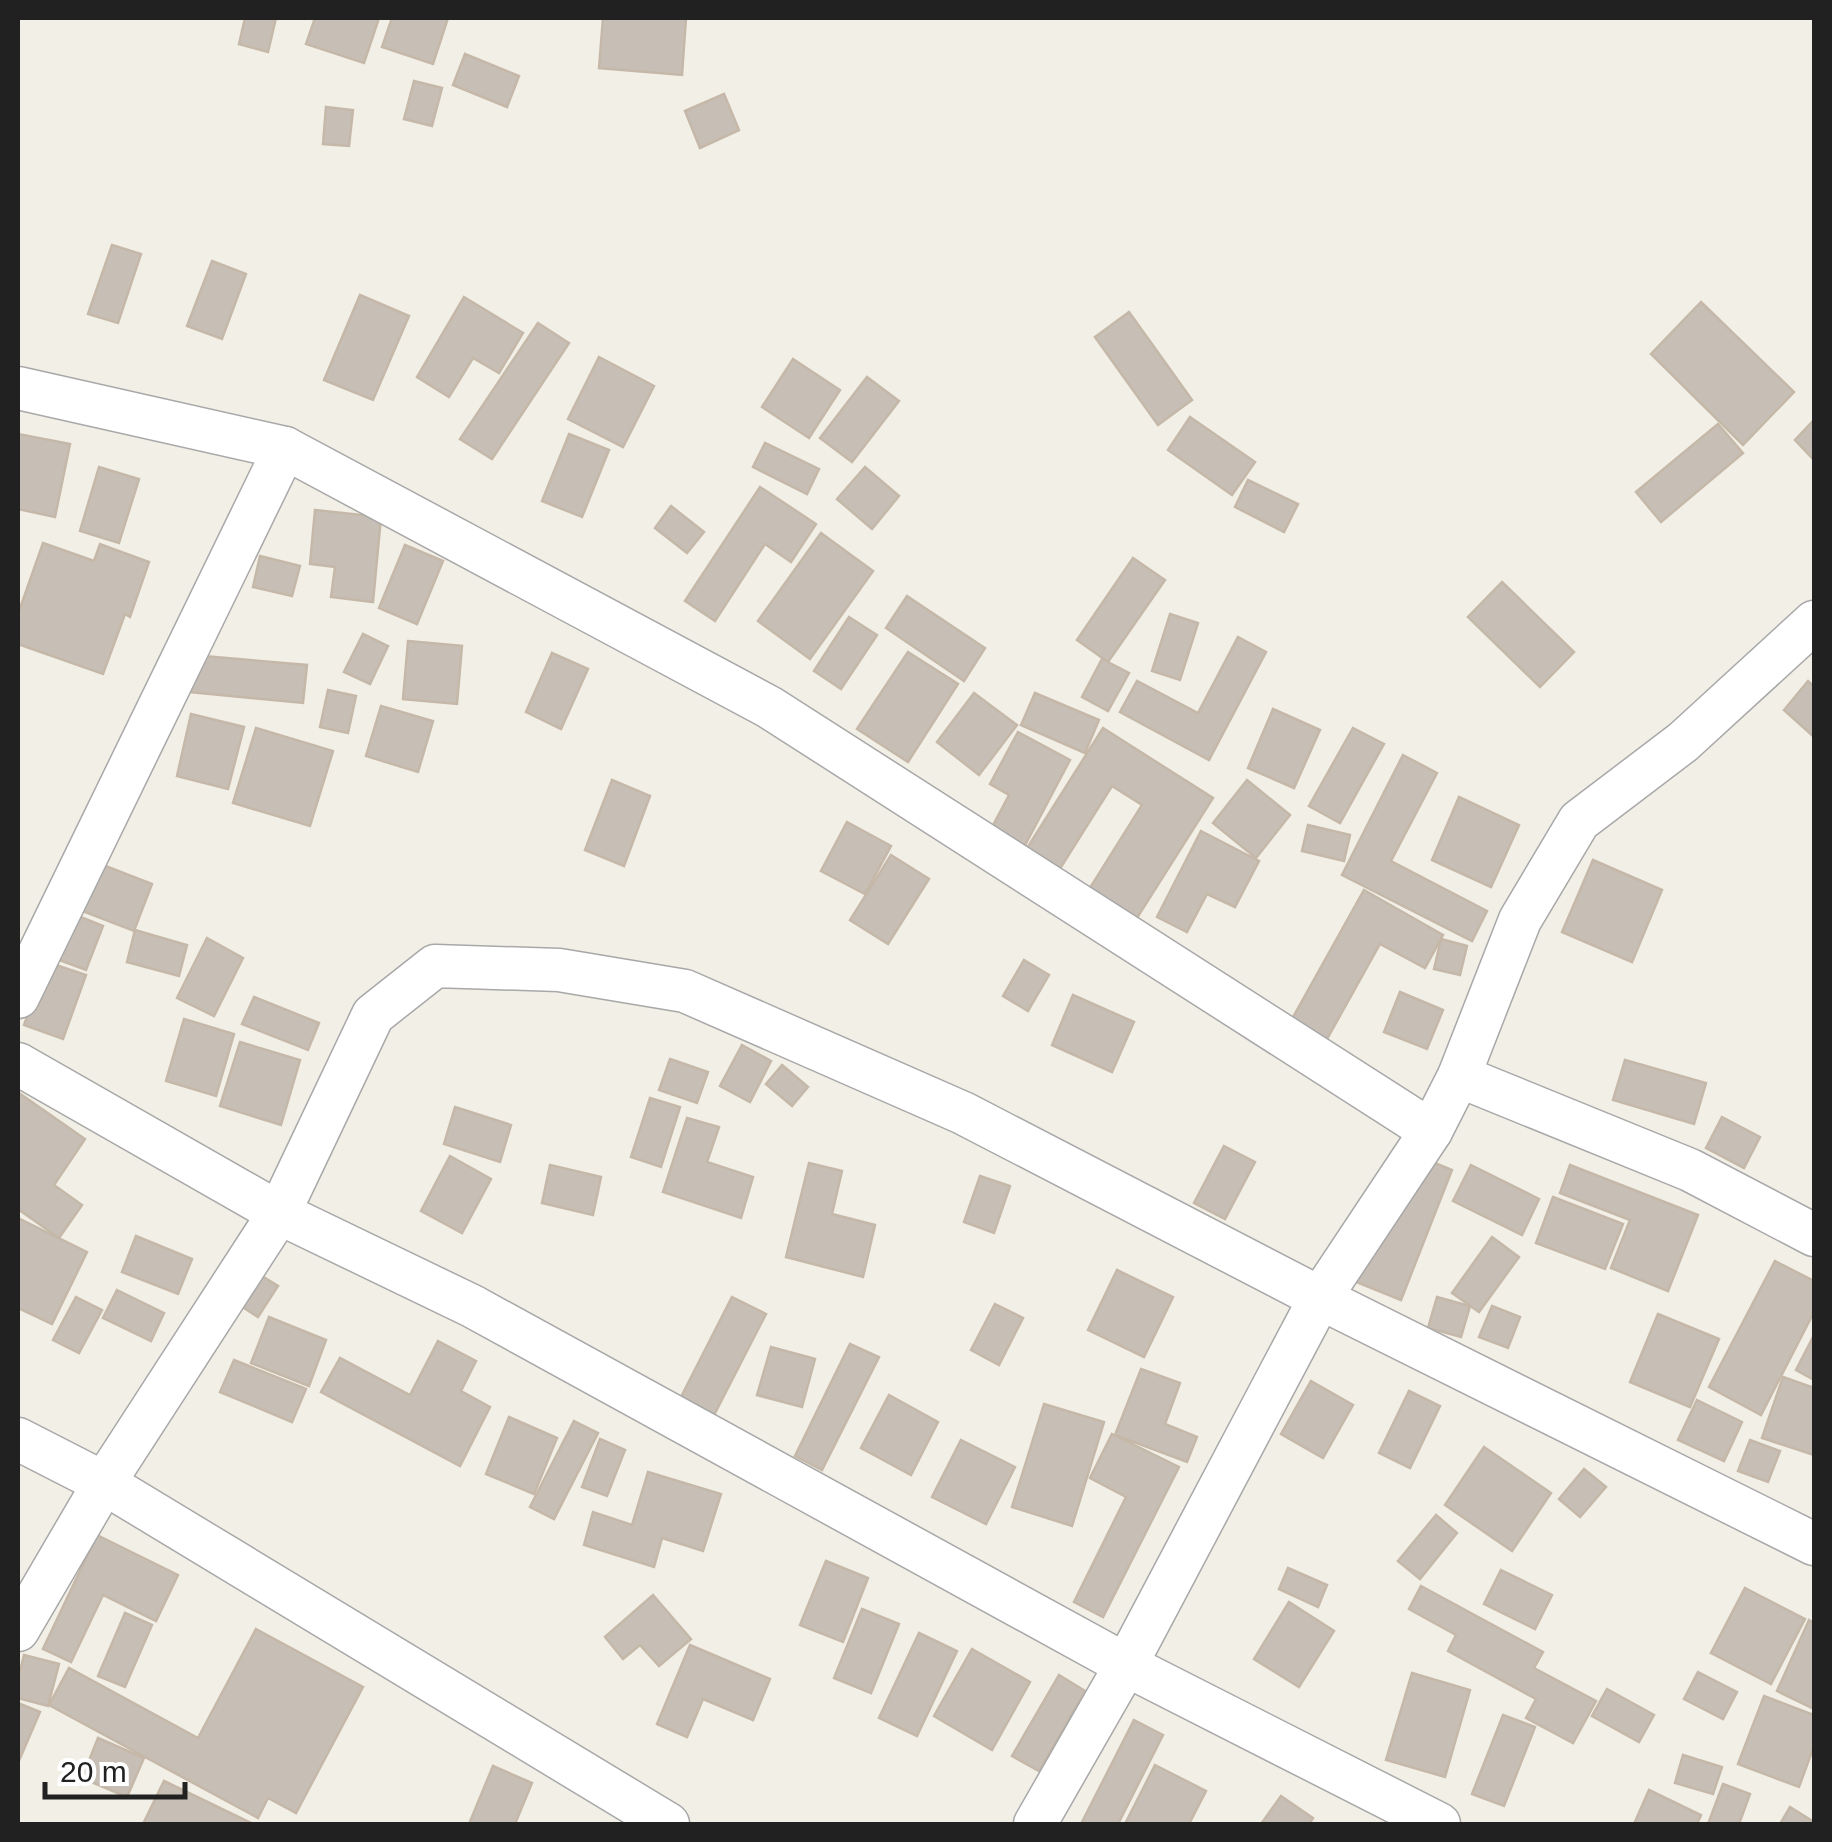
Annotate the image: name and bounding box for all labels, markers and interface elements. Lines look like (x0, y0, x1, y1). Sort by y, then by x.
scale bar (45, 1737, 185, 1799)
text: 20 m (60, 1755, 127, 1788)

